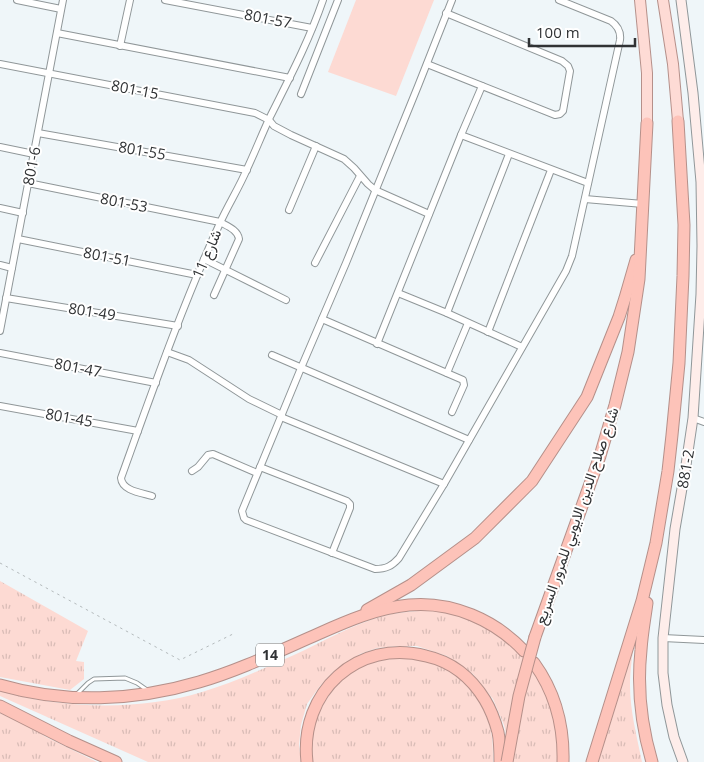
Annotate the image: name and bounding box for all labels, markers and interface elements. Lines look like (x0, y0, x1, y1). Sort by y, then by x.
street label: 801-57 (243, 4, 294, 32)
scale bar (529, 15, 635, 47)
text: 100 m (536, 22, 580, 42)
street label: 801-15 (110, 75, 161, 103)
street label: 801-55 (117, 136, 167, 164)
street label: 801-6 (17, 145, 45, 187)
street label: 801-53 (99, 188, 150, 216)
street label: شارع 11 (187, 226, 227, 282)
street label: 801-51 (82, 242, 133, 270)
street label: 801-49 (67, 297, 117, 325)
street label: 801-47 (53, 353, 104, 381)
street label: 801-45 (44, 403, 94, 431)
street label: شارع صلاح الدين الايوبي للمرور السريع (529, 404, 627, 628)
street label: 881-2 (672, 448, 698, 490)
road number: 14 (256, 644, 284, 666)

